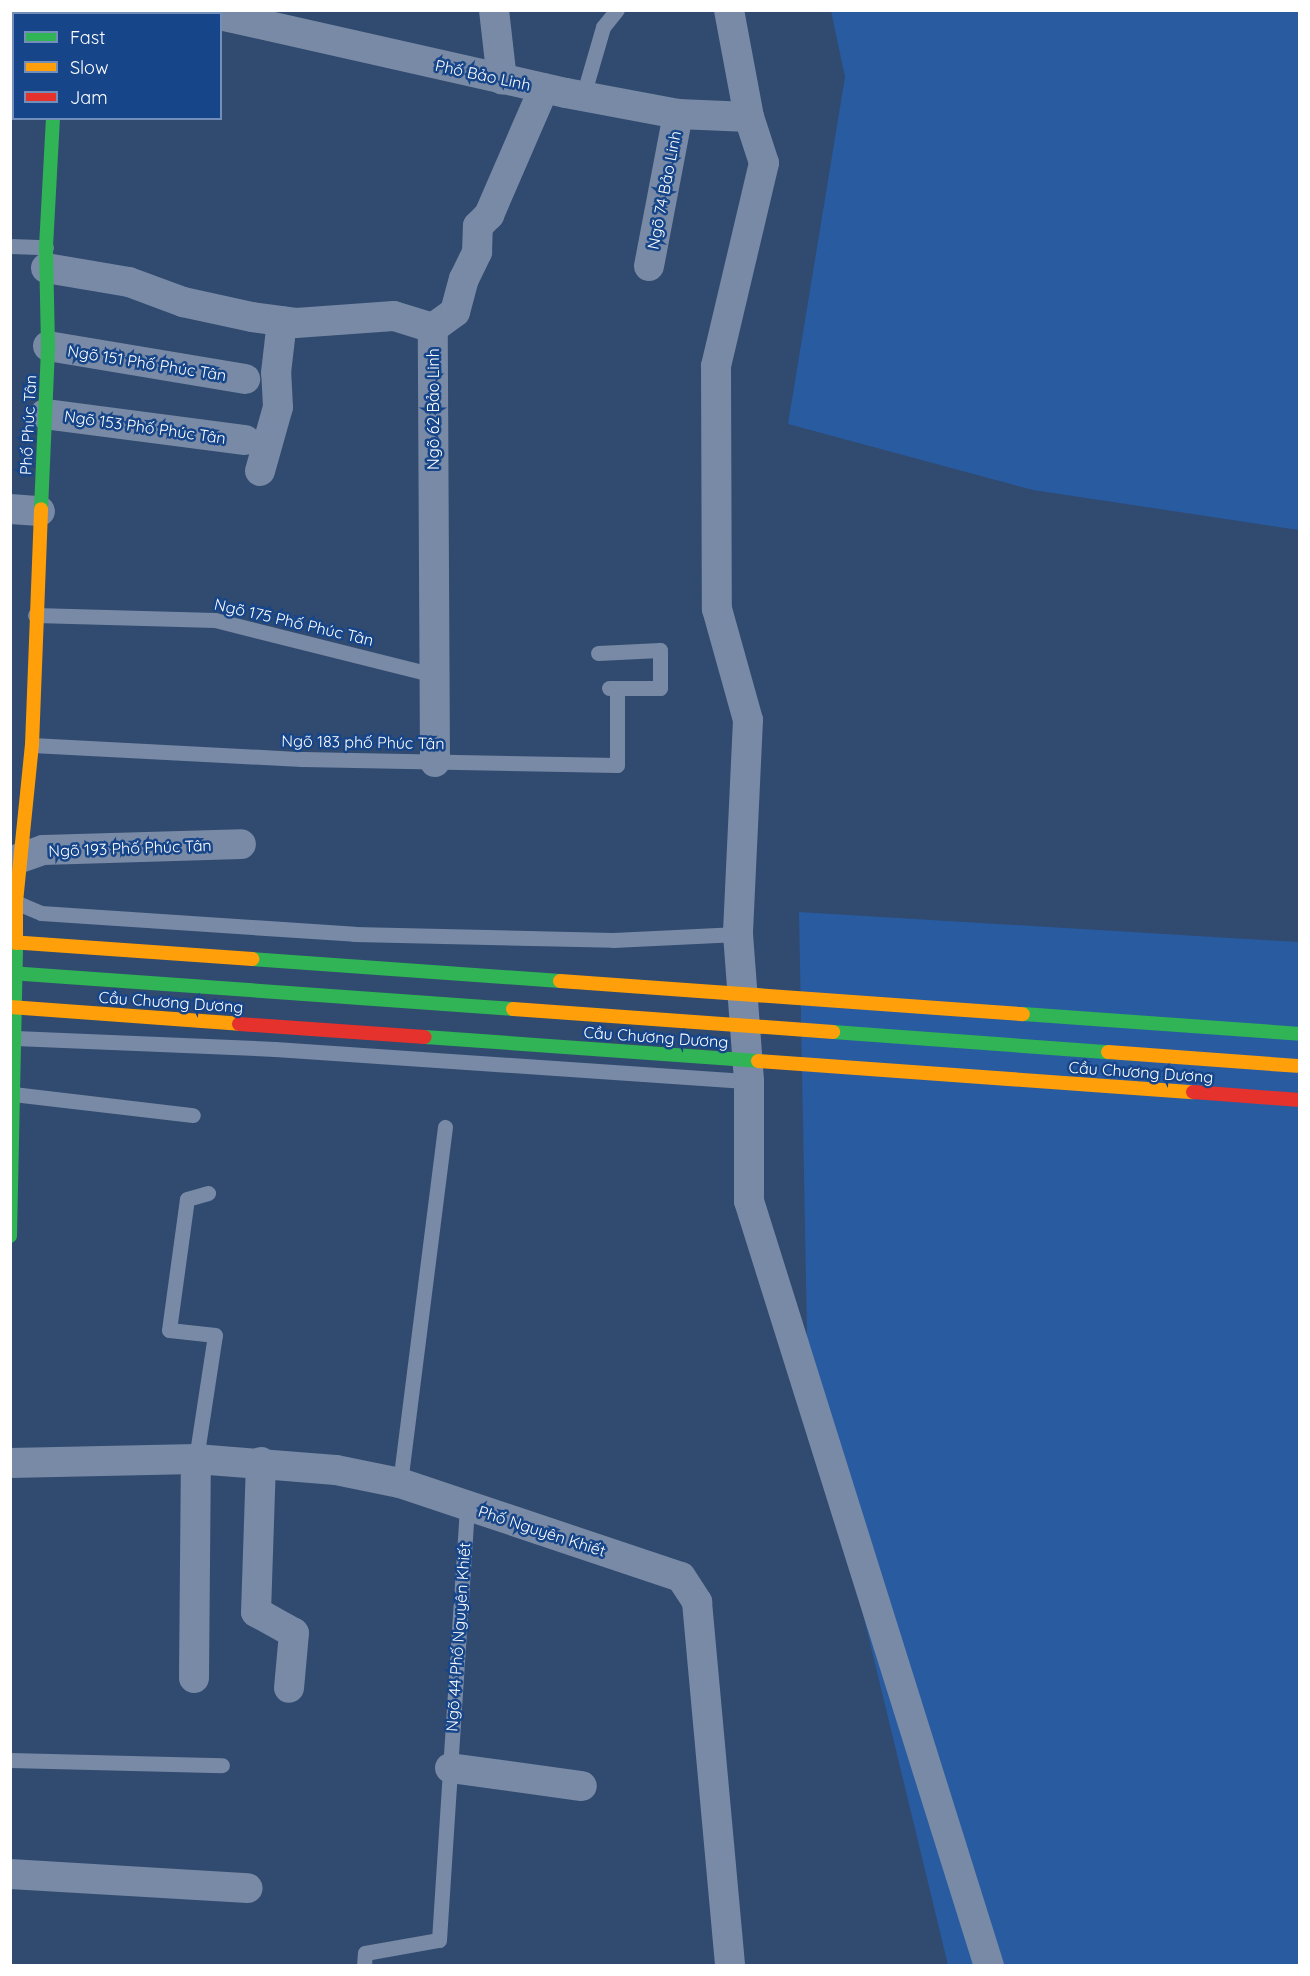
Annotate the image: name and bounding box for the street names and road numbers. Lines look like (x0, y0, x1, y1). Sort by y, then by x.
street label: Phố Bảo Linh (434, 56, 532, 94)
street label: Ngõ 74 Bảo Linh (643, 129, 685, 251)
street label: Ngõ 151 Phố Phúc Tân (66, 341, 228, 385)
street label: Ngõ 62 Bảo Linh (423, 348, 443, 470)
street label: Phố Phúc Tân (16, 375, 40, 475)
street label: Ngõ 153 Phố Phúc Tân (63, 406, 227, 448)
street label: Ngõ 175 Phố Phúc Tân (212, 594, 376, 650)
street label: Ngõ 183 phố Phúc Tân (281, 731, 445, 753)
street label: Ngõ 193 Phố Phúc Tân (48, 836, 212, 860)
street label: Cầu Chương Dương (98, 987, 244, 1017)
street label: Cầu Chương Dương (583, 1022, 729, 1052)
street label: Cầu Chương Dương (1068, 1057, 1214, 1087)
street label: Phố Nguyên Khiết (476, 1501, 608, 1561)
street label: Ngõ 44 Phố Nguyên Khiết (442, 1542, 474, 1732)

